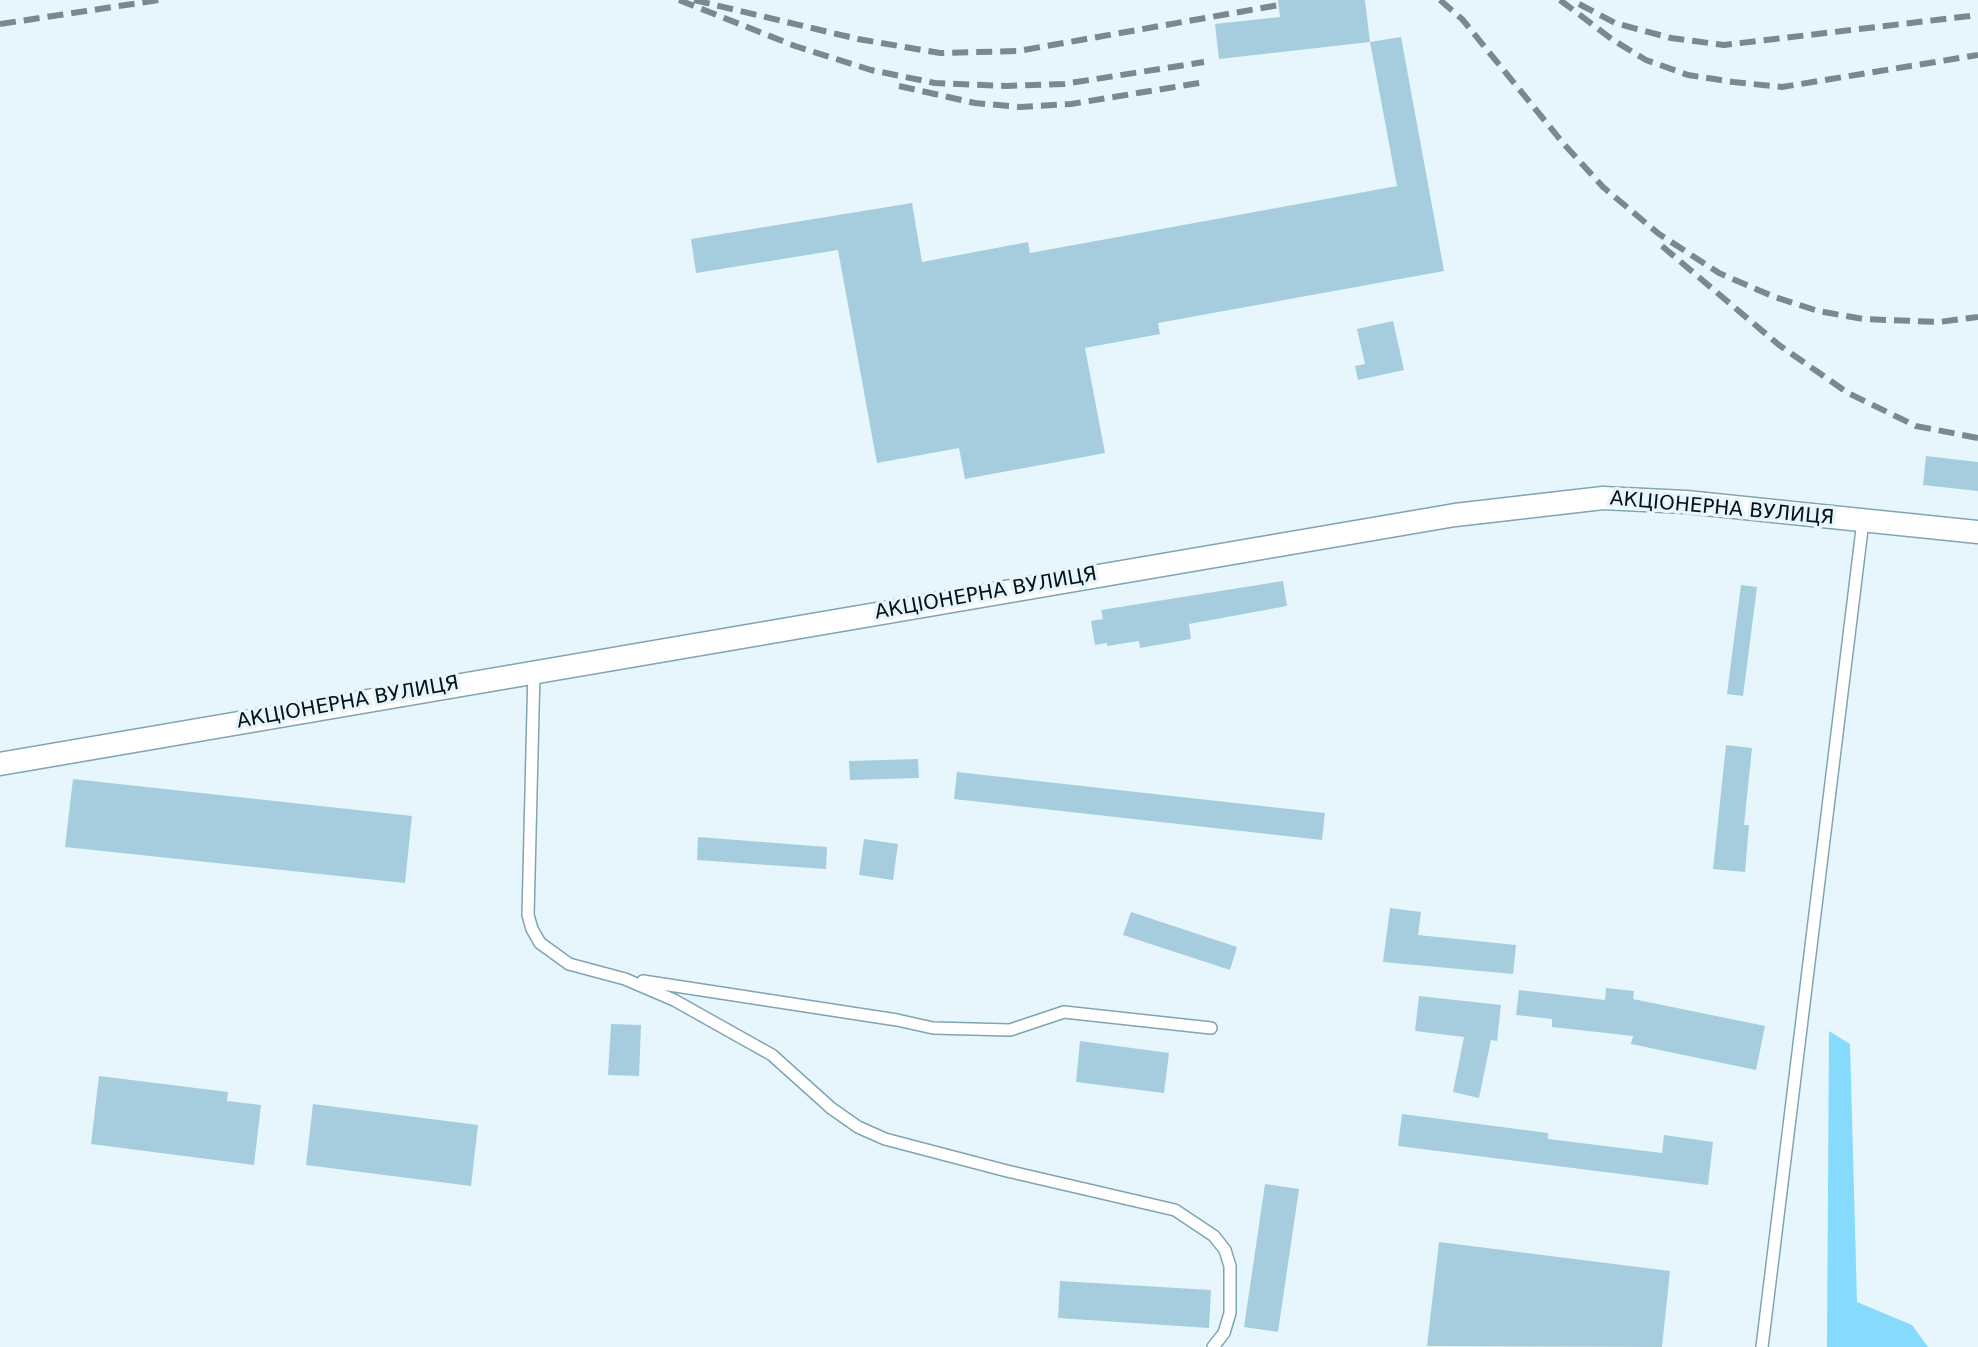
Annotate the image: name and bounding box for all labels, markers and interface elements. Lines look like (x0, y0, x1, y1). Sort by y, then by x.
street label: АКЦІОНЕРНА ВУЛИЦЯ (1609, 487, 1835, 531)
street label: АКЦІОНЕРНА ВУЛИЦЯ (873, 563, 1099, 625)
street label: АКЦІОНЕРНА ВУЛИЦЯ (235, 672, 461, 734)

